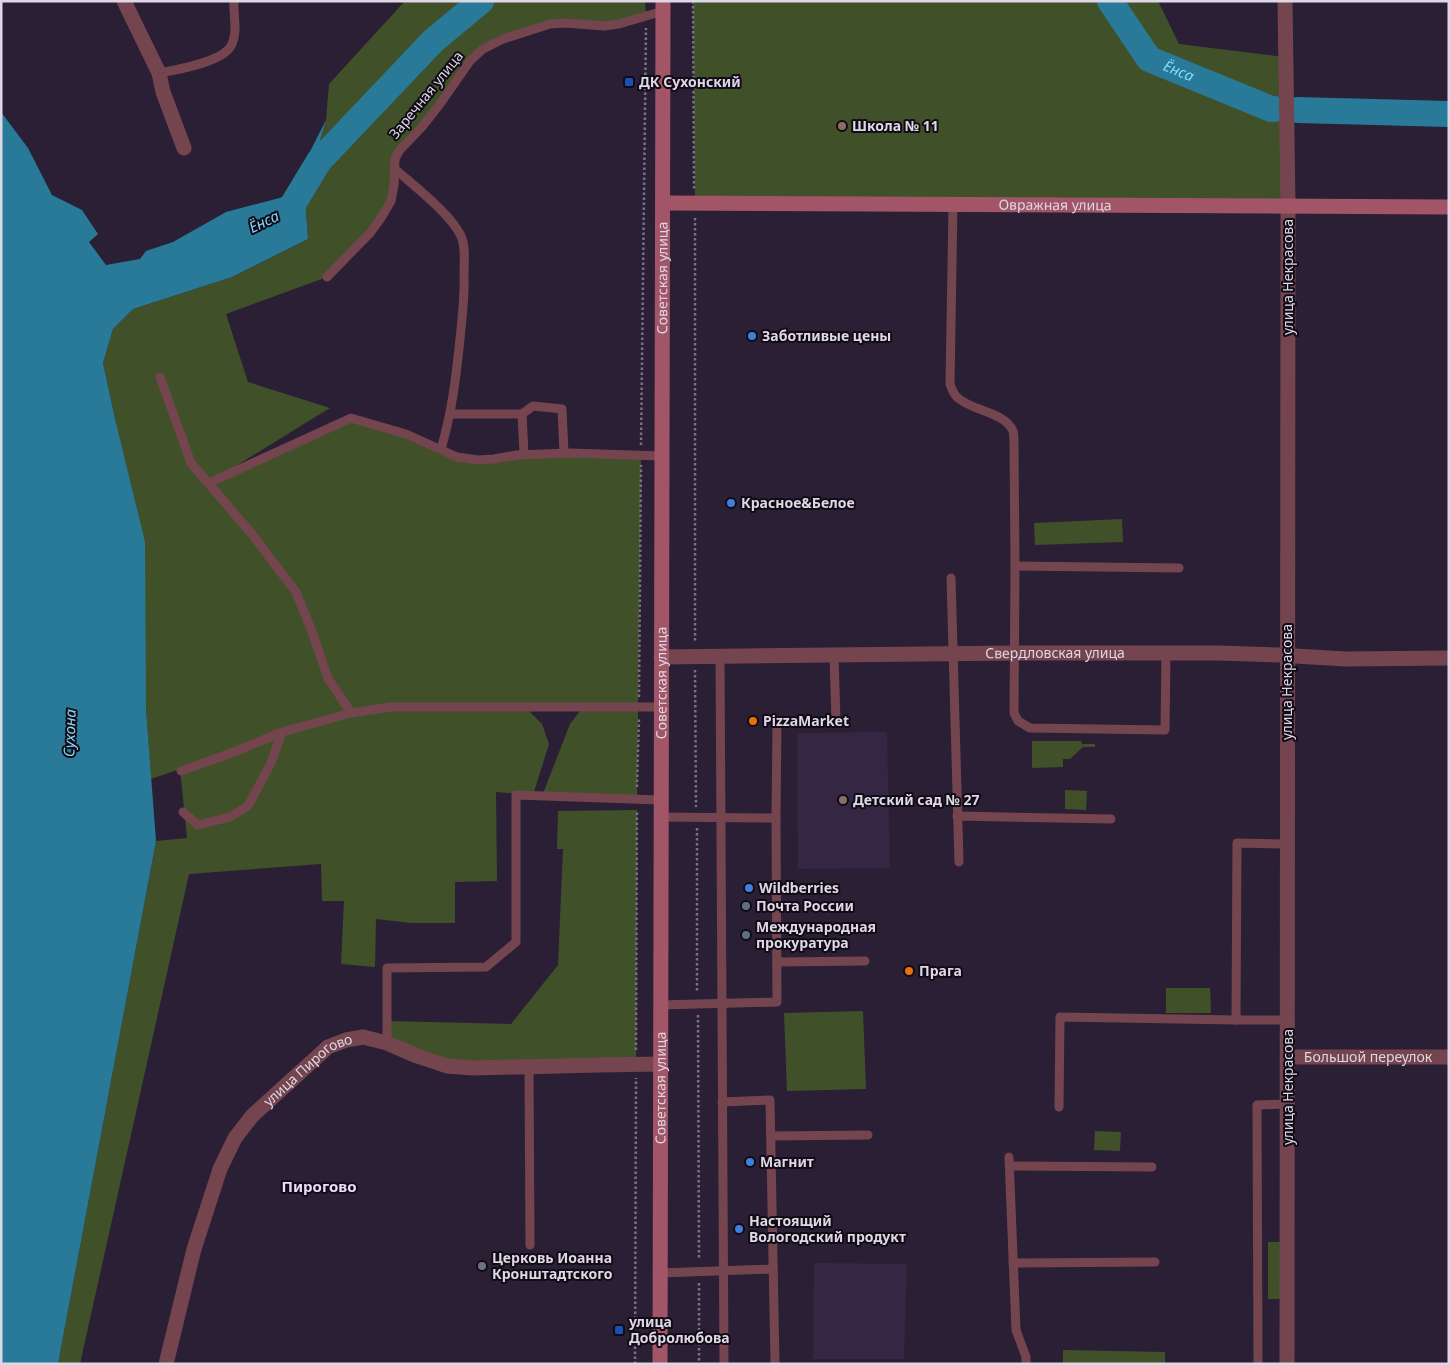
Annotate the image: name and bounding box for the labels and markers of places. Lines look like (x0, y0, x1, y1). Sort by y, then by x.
place label: ДК Сухонский (639, 72, 741, 91)
marker: ДК Сухонский (623, 76, 635, 88)
place label: Школа № 11 (852, 116, 939, 135)
marker: Школа № 11 (836, 120, 848, 132)
place label: Заботливые цены (762, 326, 891, 345)
marker: Заботливые цены (746, 330, 758, 342)
place label: Красное&Белое (741, 493, 855, 512)
marker: Красное&Белое (725, 497, 737, 509)
place label: PizzaMarket (763, 711, 849, 730)
marker: PizzaMarket (747, 715, 759, 727)
place label: Детский сад № 27 (853, 790, 980, 809)
marker: Детский сад № 27 (837, 794, 849, 806)
place label: Wildberries (759, 878, 839, 897)
marker: Wildberries (743, 882, 755, 894)
place label: Почта России (756, 896, 854, 915)
marker: Почта России (740, 900, 752, 912)
place label: Международная прокуратура (756, 917, 876, 952)
marker: Международная прокуратура (740, 929, 752, 941)
place label: Прага (919, 961, 962, 980)
marker: Прага (903, 965, 915, 977)
place label: Магнит (760, 1152, 814, 1171)
marker: Магнит (744, 1156, 756, 1168)
place label: Настоящий Вологодский продукт (749, 1211, 906, 1246)
marker: Настоящий Вологодский продукт (733, 1223, 745, 1235)
place label: Церковь Иоанна Кронштадтского (492, 1248, 613, 1283)
marker: Церковь Иоанна Кронштадтского (476, 1260, 488, 1272)
place label: улица Добролюбова (628, 1312, 730, 1347)
marker: улица Добролюбова (613, 1324, 625, 1336)

